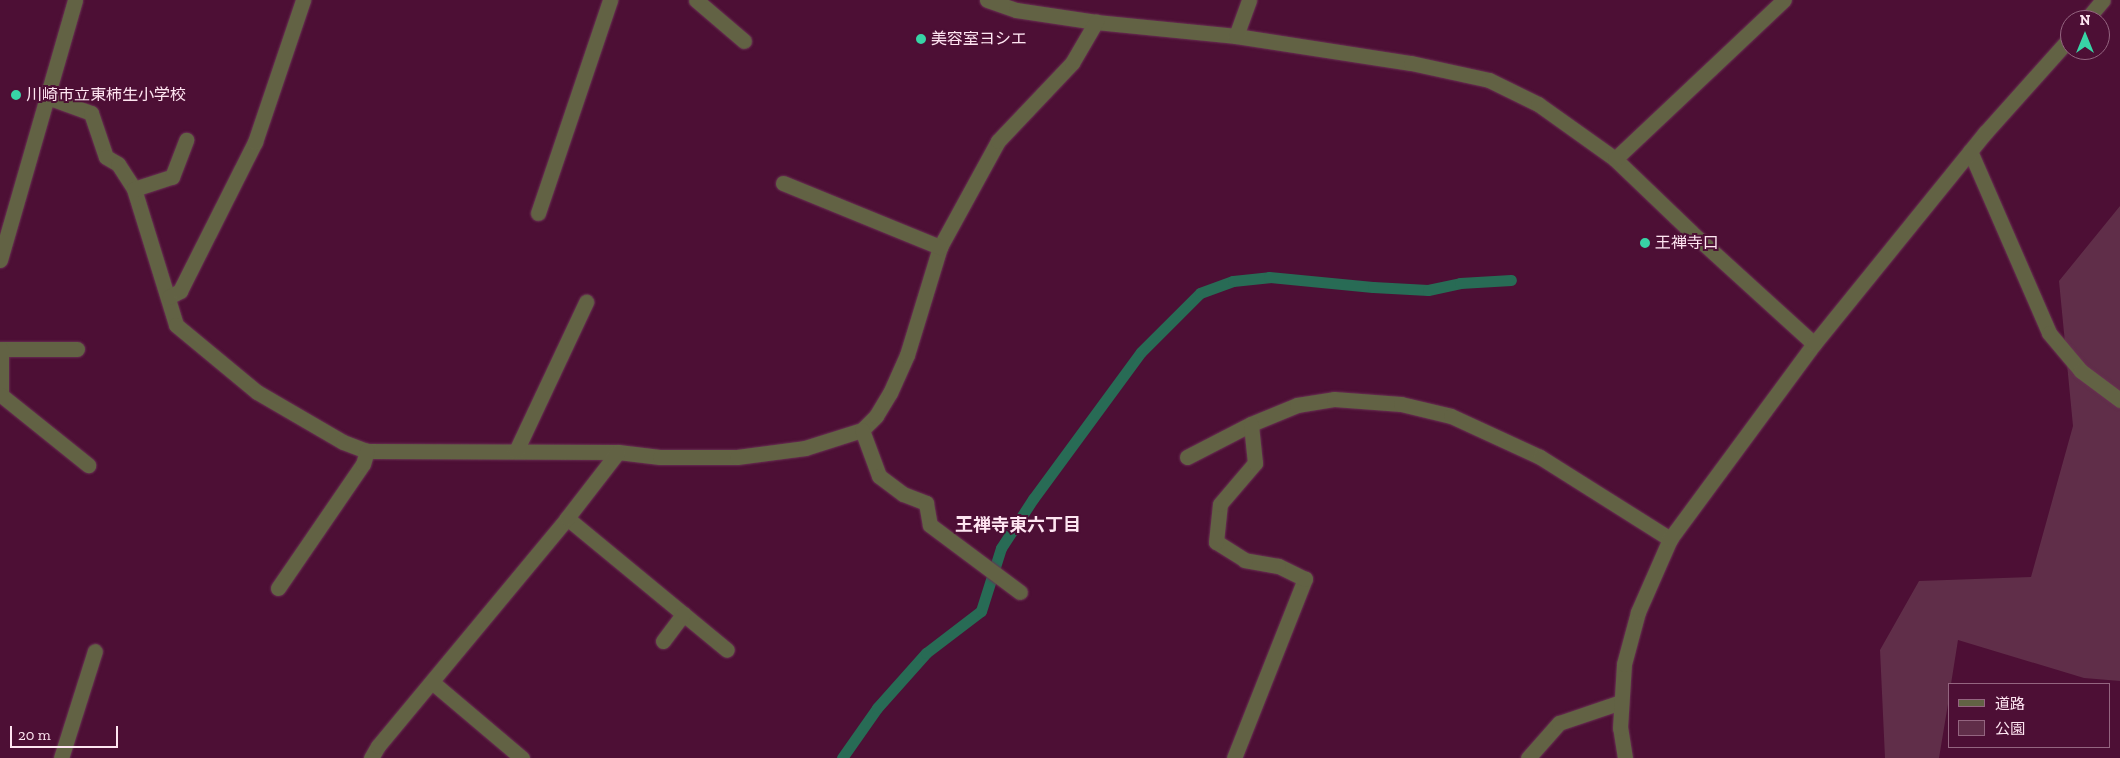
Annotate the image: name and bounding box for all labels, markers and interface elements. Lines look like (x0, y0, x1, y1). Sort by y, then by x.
north arrow (2060, 10, 2110, 60)
text: N (2080, 12, 2090, 29)
place label: 美容室ヨシエ (931, 29, 1027, 49)
marker: 美容室ヨシエ (915, 33, 927, 45)
place label: 川崎市立東柿生小学校 (26, 85, 186, 105)
marker: 川崎市立東柿生小学校 (10, 89, 22, 101)
place label: 王禅寺口 (1655, 233, 1719, 253)
marker: 王禅寺口 (1639, 237, 1651, 249)
district label: 王禅寺東六丁目 (955, 514, 1081, 536)
legend (1948, 683, 2110, 748)
text: 道路 (1995, 695, 2025, 713)
scale bar (12, 716, 120, 748)
text: 公園 (1995, 720, 2025, 738)
text: 20 m (18, 726, 51, 744)

